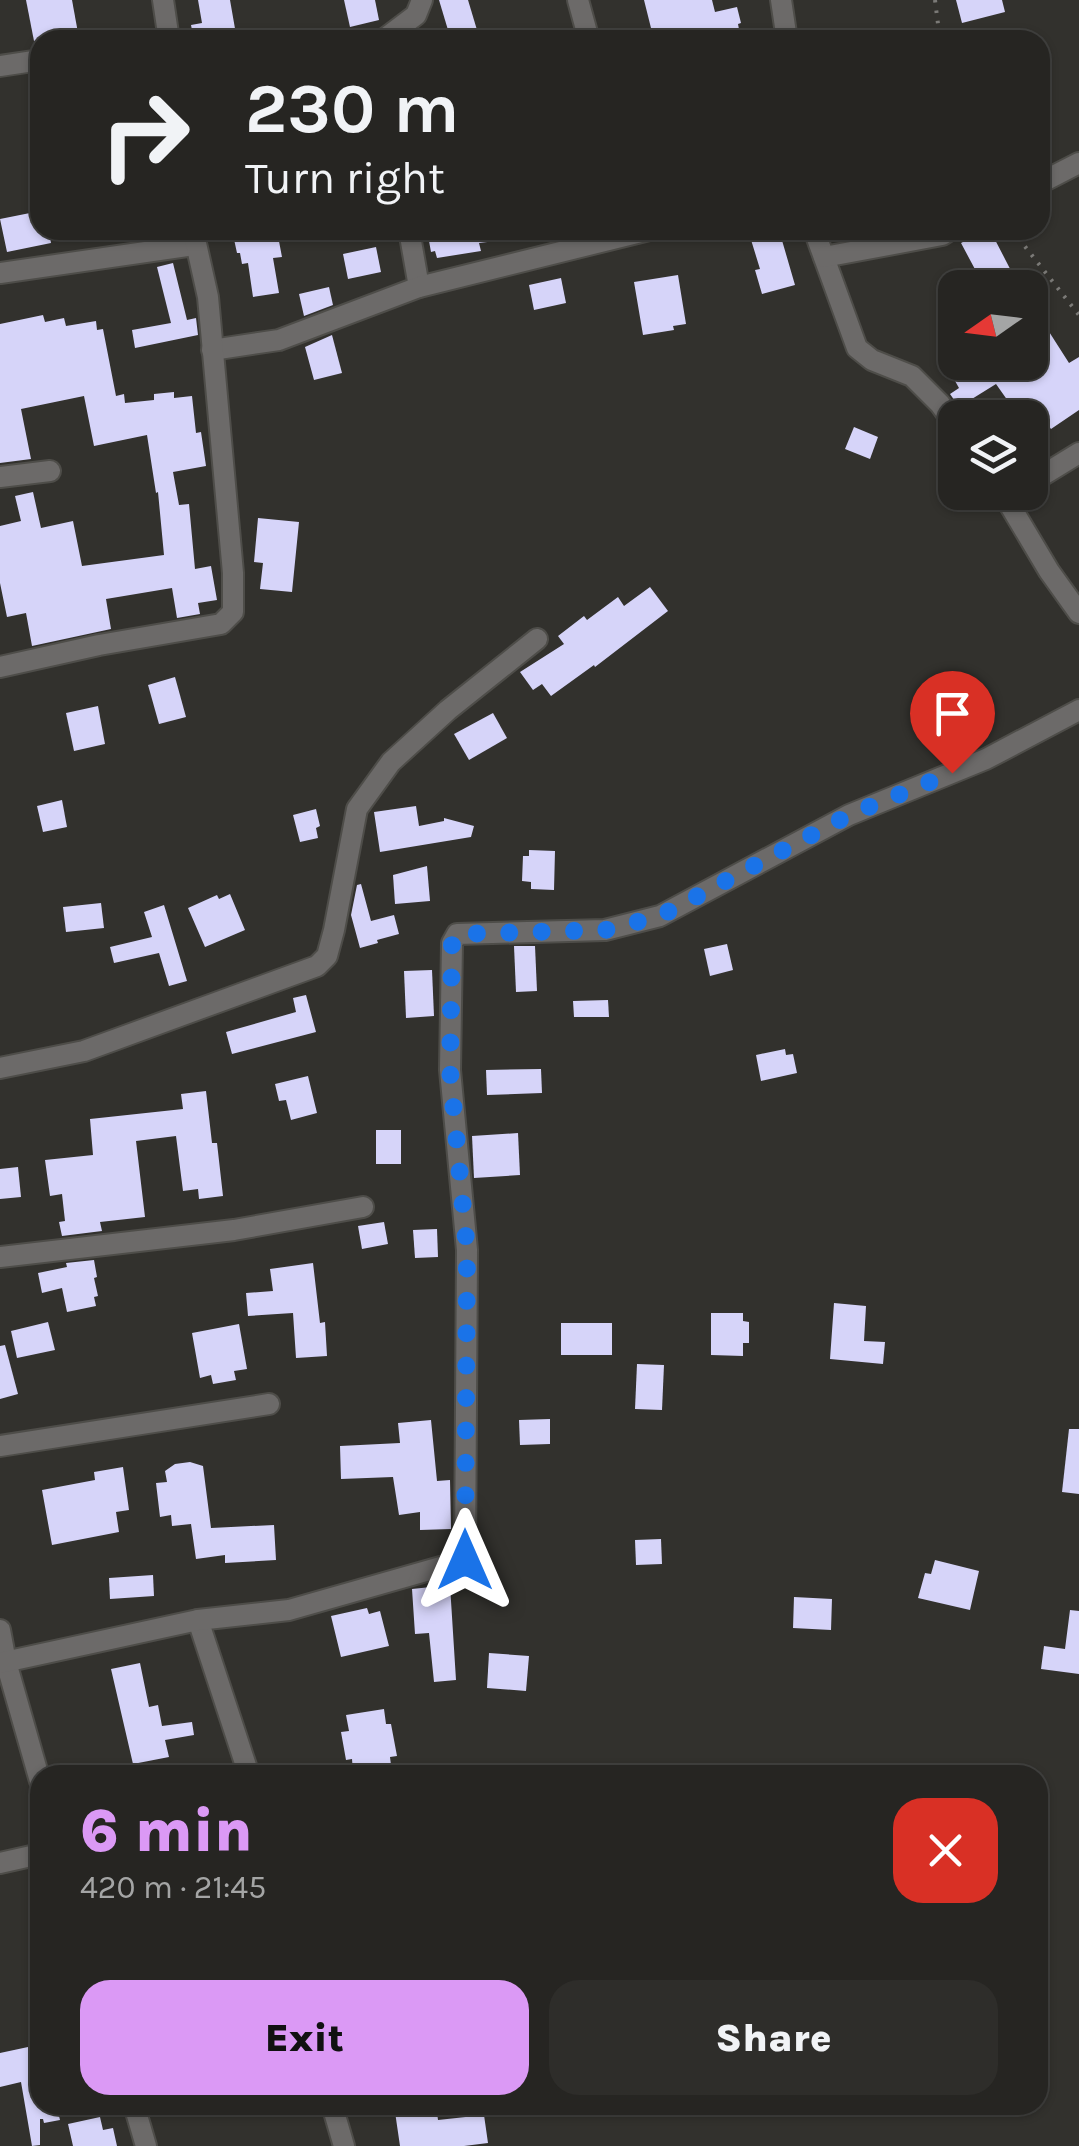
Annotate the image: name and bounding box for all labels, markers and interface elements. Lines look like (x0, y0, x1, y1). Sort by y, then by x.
text: 230 m (245, 68, 459, 150)
icon: right (80, 70, 210, 200)
text: Turn right (245, 152, 445, 204)
north arrow (938, 270, 1048, 380)
map controls (938, 270, 1048, 510)
button: layers (938, 400, 1048, 510)
pin (910, 671, 995, 774)
icon: arrive (925, 686, 980, 741)
position arrow (413, 1508, 517, 1612)
text: 6 min (80, 1796, 253, 1866)
button: close (893, 1798, 998, 1903)
text: 420 m · 21:45 (80, 1869, 266, 1906)
button: Exit (80, 1980, 529, 2095)
button: Share (549, 1980, 998, 2095)

